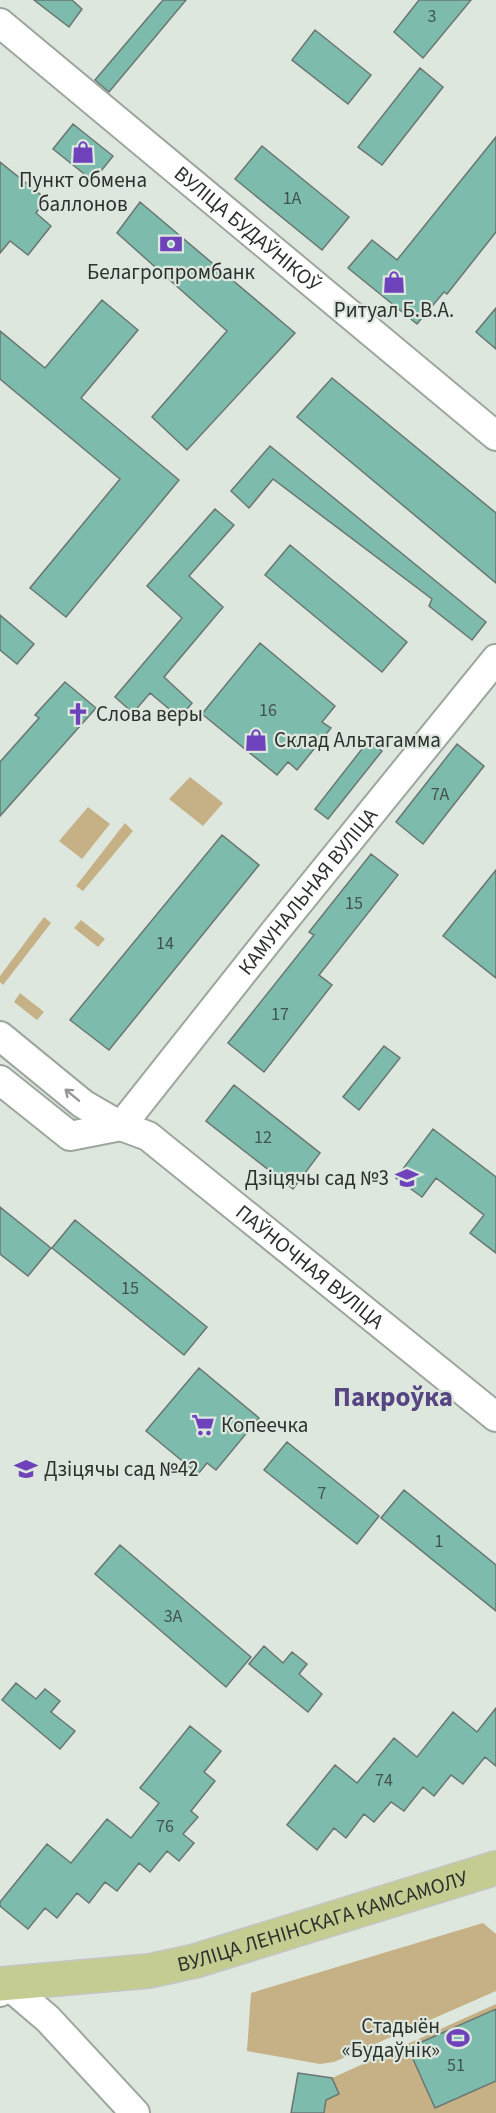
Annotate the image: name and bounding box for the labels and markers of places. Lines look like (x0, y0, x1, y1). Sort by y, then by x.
shop icon: Пункт обмена баллонов (70, 139, 96, 165)
place label: Пункт обмена баллонов (19, 165, 147, 219)
bank icon: Белагропромбанк (158, 231, 184, 257)
place label: Белагропромбанк (87, 257, 256, 287)
shop icon: Ритуал Б.В.А. (381, 269, 407, 295)
place label: Ритуал Б.В.А. (334, 295, 454, 325)
place label: Слова веры (96, 699, 203, 729)
church icon: Слова веры (65, 701, 91, 727)
place label: Склад Альтагамма (274, 725, 441, 755)
shop icon: Склад Альтагамма (243, 727, 269, 753)
place label: Дзіцячы сад №3 (245, 1163, 389, 1193)
school or university icon: Дзіцячы сад №3 (394, 1165, 420, 1191)
place label: Копеечка (221, 1410, 308, 1440)
supermarket icon: Копеечка (190, 1412, 216, 1438)
place label: Дзіцячы сад №42 (44, 1454, 199, 1484)
school or university icon: Дзіцячы сад №42 (13, 1456, 39, 1482)
place label: Стадыён «Будаўнік» (342, 2011, 440, 2065)
sports icon: Стадыён «Будаўнік» (445, 2025, 471, 2051)

